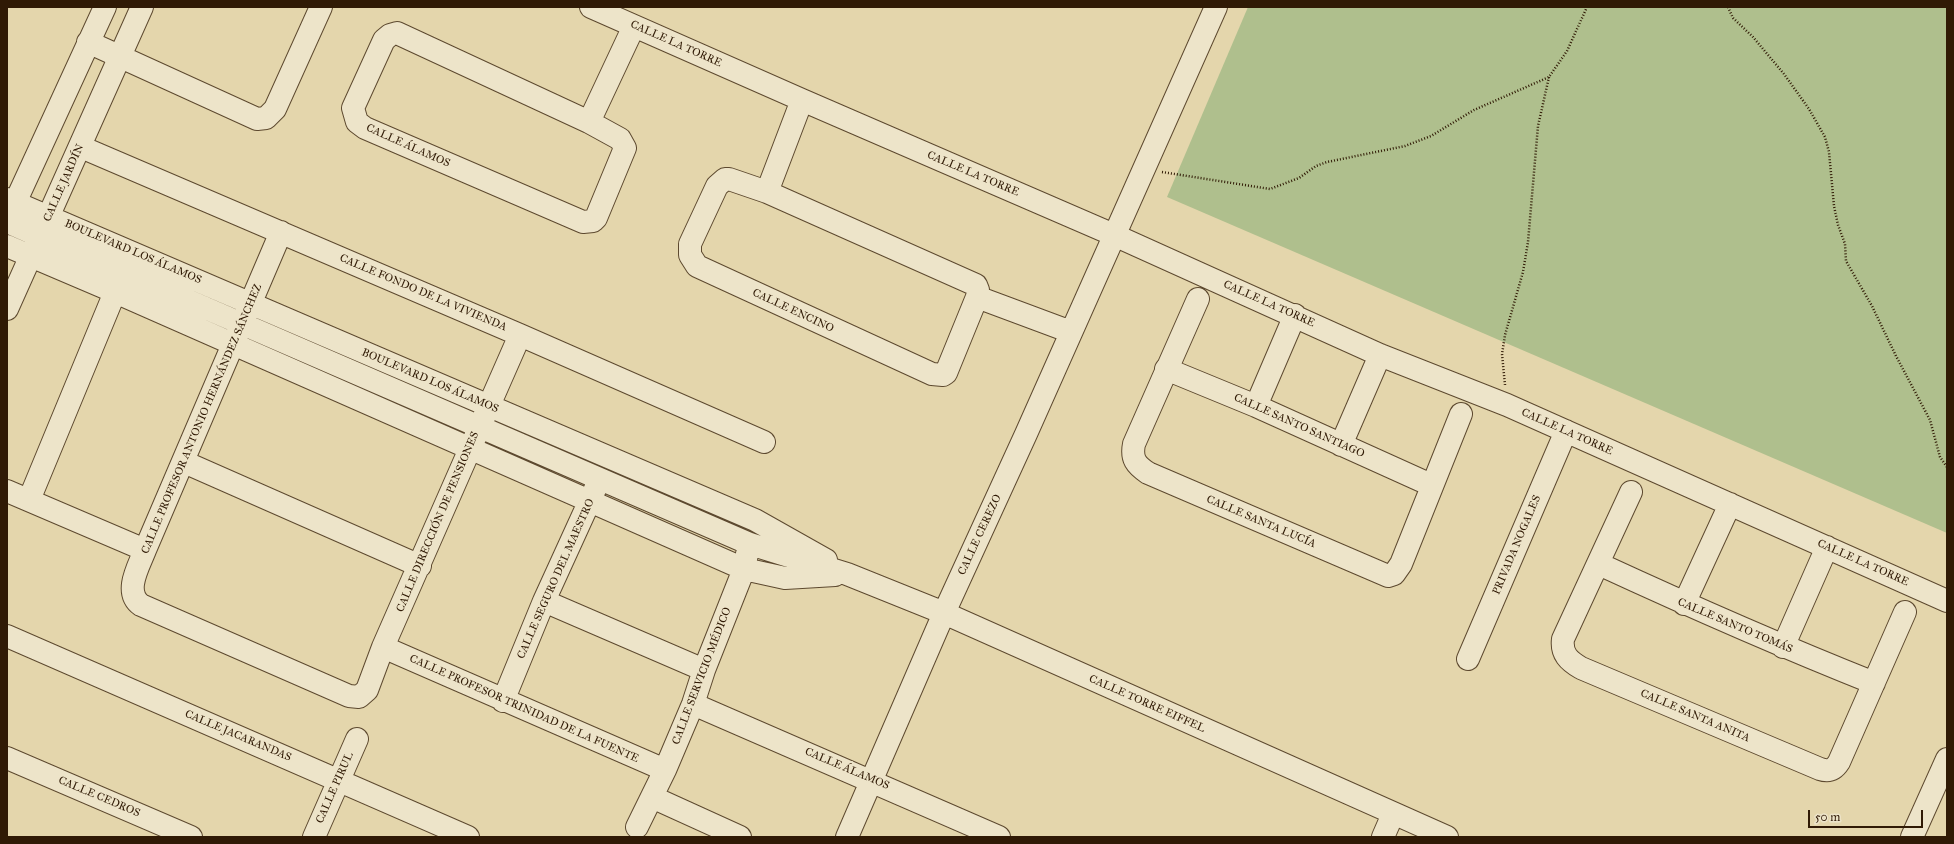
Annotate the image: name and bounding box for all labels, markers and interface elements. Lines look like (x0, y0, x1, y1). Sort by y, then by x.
street label: CALLE LA TORRE (628, 18, 724, 70)
street label: CALLE ÁLAMOS (364, 122, 452, 170)
street label: CALLE JARDÍN (41, 142, 87, 224)
street label: CALLE LA TORRE (925, 149, 1021, 199)
street label: BOULEVARD LOS ÁLAMOS (62, 217, 204, 287)
street label: CALLE FONDO DE LA VIVIENDA (337, 252, 509, 334)
street label: CALLE LA TORRE (1221, 278, 1317, 330)
street label: CALLE PROFESOR ANTONIO HERNÁNDEZ SÁNCHEZ (139, 282, 265, 556)
street label: CALLE ENCINO (750, 286, 836, 336)
street label: BOULEVARD LOS ÁLAMOS (359, 346, 501, 416)
street label: CALLE SANTO SANTIAGO (1232, 391, 1366, 461)
street label: CALLE LA TORRE (1519, 406, 1615, 458)
street label: CALLE DIRECCIÓN DE PENSIONES (394, 430, 482, 614)
street label: CALLE CEREZO (955, 492, 1005, 578)
street label: CALLE SANTA LUCÍA (1204, 493, 1318, 551)
street label: PRIVADA NOGALES (1490, 493, 1544, 597)
street label: CALLE SEGURO DEL MAESTRO (515, 497, 597, 661)
street label: CALLE LA TORRE (1815, 537, 1911, 589)
street label: CALLE SANTO TOMÁS (1676, 596, 1794, 656)
street label: CALLE SERVICIO MÉDICO (670, 605, 734, 747)
street label: CALLE PROFESOR TRINIDAD DE LA FUENTE (407, 652, 641, 766)
street label: CALLE TORRE EIFFEL (1087, 672, 1207, 736)
street label: CALLE SANTA ANITA (1638, 687, 1752, 745)
street label: CALLE JACARANDAS (183, 708, 293, 764)
street label: CALLE ÁLAMOS (803, 745, 891, 793)
street label: CALLE PIRUL (313, 750, 357, 826)
street label: CALLE CEDROS (56, 774, 142, 820)
scale bar (1810, 802, 1925, 828)
text: 50 m (1815, 810, 1840, 824)

